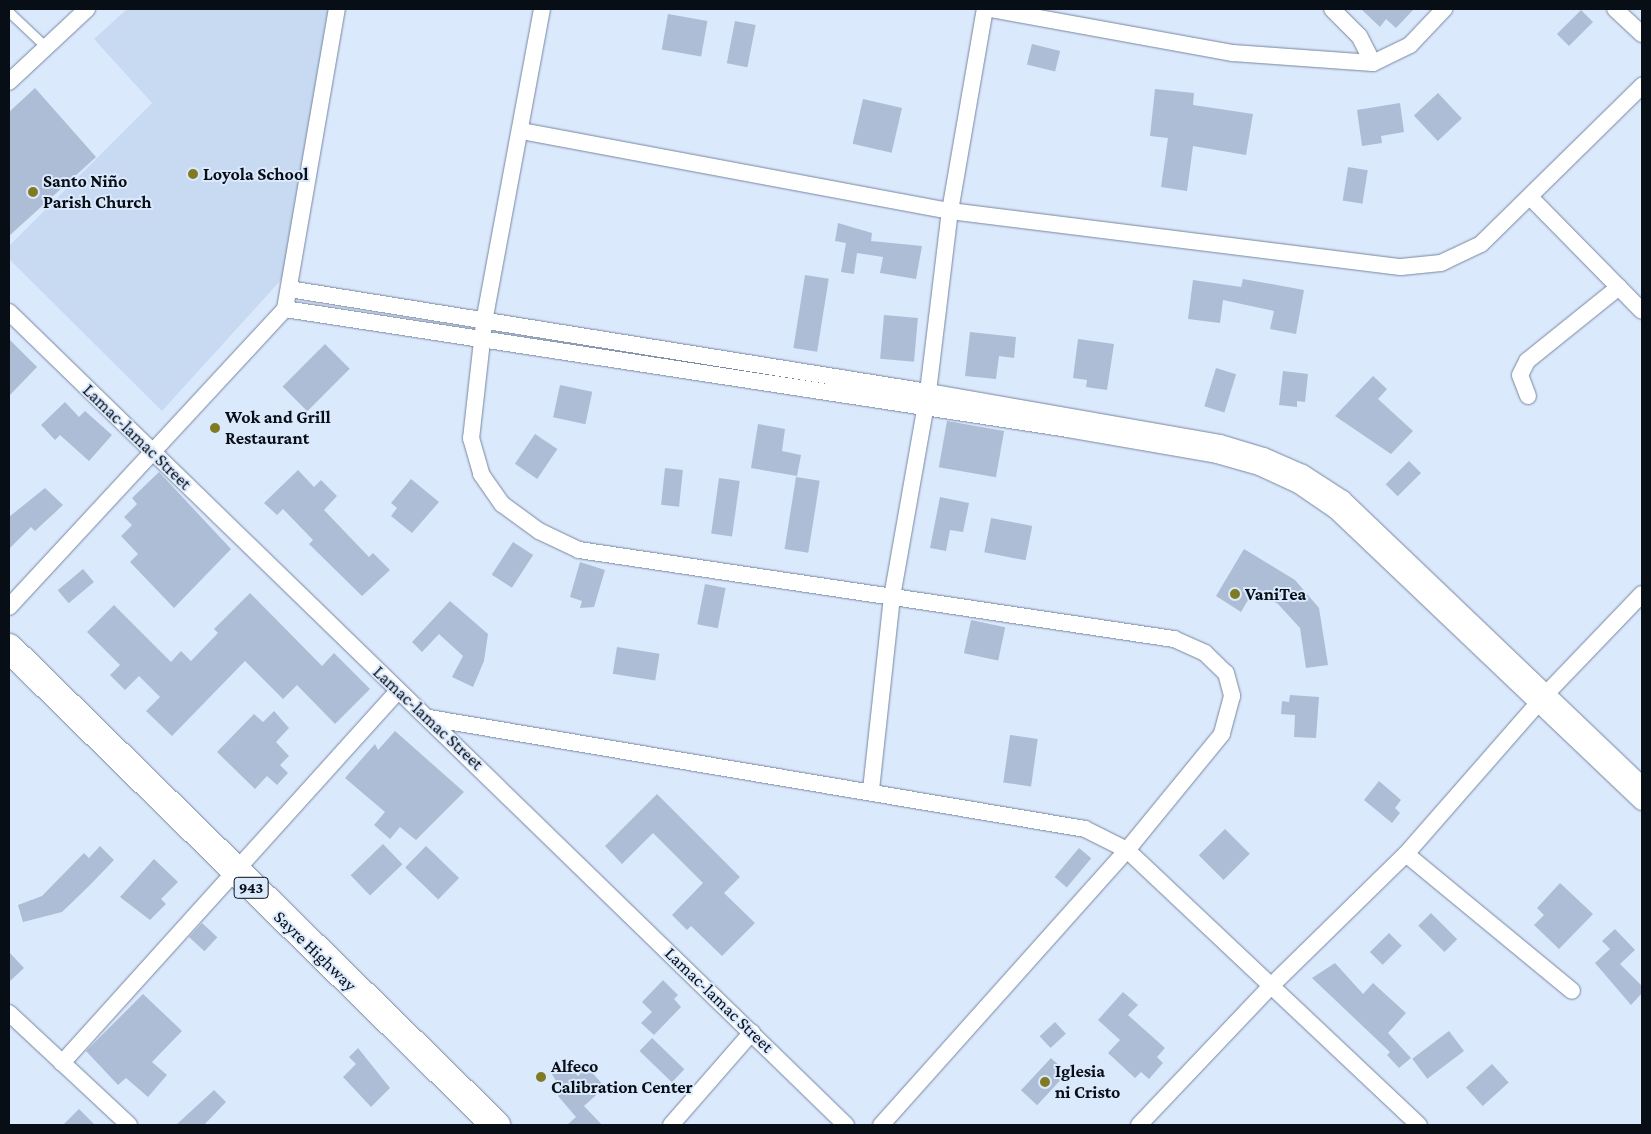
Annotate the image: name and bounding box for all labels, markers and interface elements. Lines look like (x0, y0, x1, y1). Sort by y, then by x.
place label: Loyola School (203, 163, 309, 185)
marker: Loyola School (187, 168, 199, 180)
place label: Santo Niño Parish Church (43, 171, 152, 213)
marker: Santo Niño Parish Church (27, 186, 39, 198)
street label: Lamac-lamac Street (78, 380, 196, 494)
place label: Wok and Grill Restaurant (225, 407, 331, 449)
marker: Wok and Grill Restaurant (209, 422, 221, 434)
place label: VaniTea (1245, 583, 1306, 605)
marker: VaniTea (1229, 588, 1241, 600)
street label: Lamac-lamac Street (368, 661, 488, 775)
road number: 943 (234, 874, 268, 901)
street label: Sayre Highway (269, 906, 361, 996)
street label: Lamac-lamac Street (660, 943, 778, 1057)
place label: Alfeco Calibration Center (551, 1056, 693, 1098)
place label: Iglesia ni Cristo (1055, 1061, 1120, 1104)
marker: Alfeco Calibration Center (535, 1071, 547, 1083)
marker: Iglesia ni Cristo (1039, 1076, 1051, 1088)

